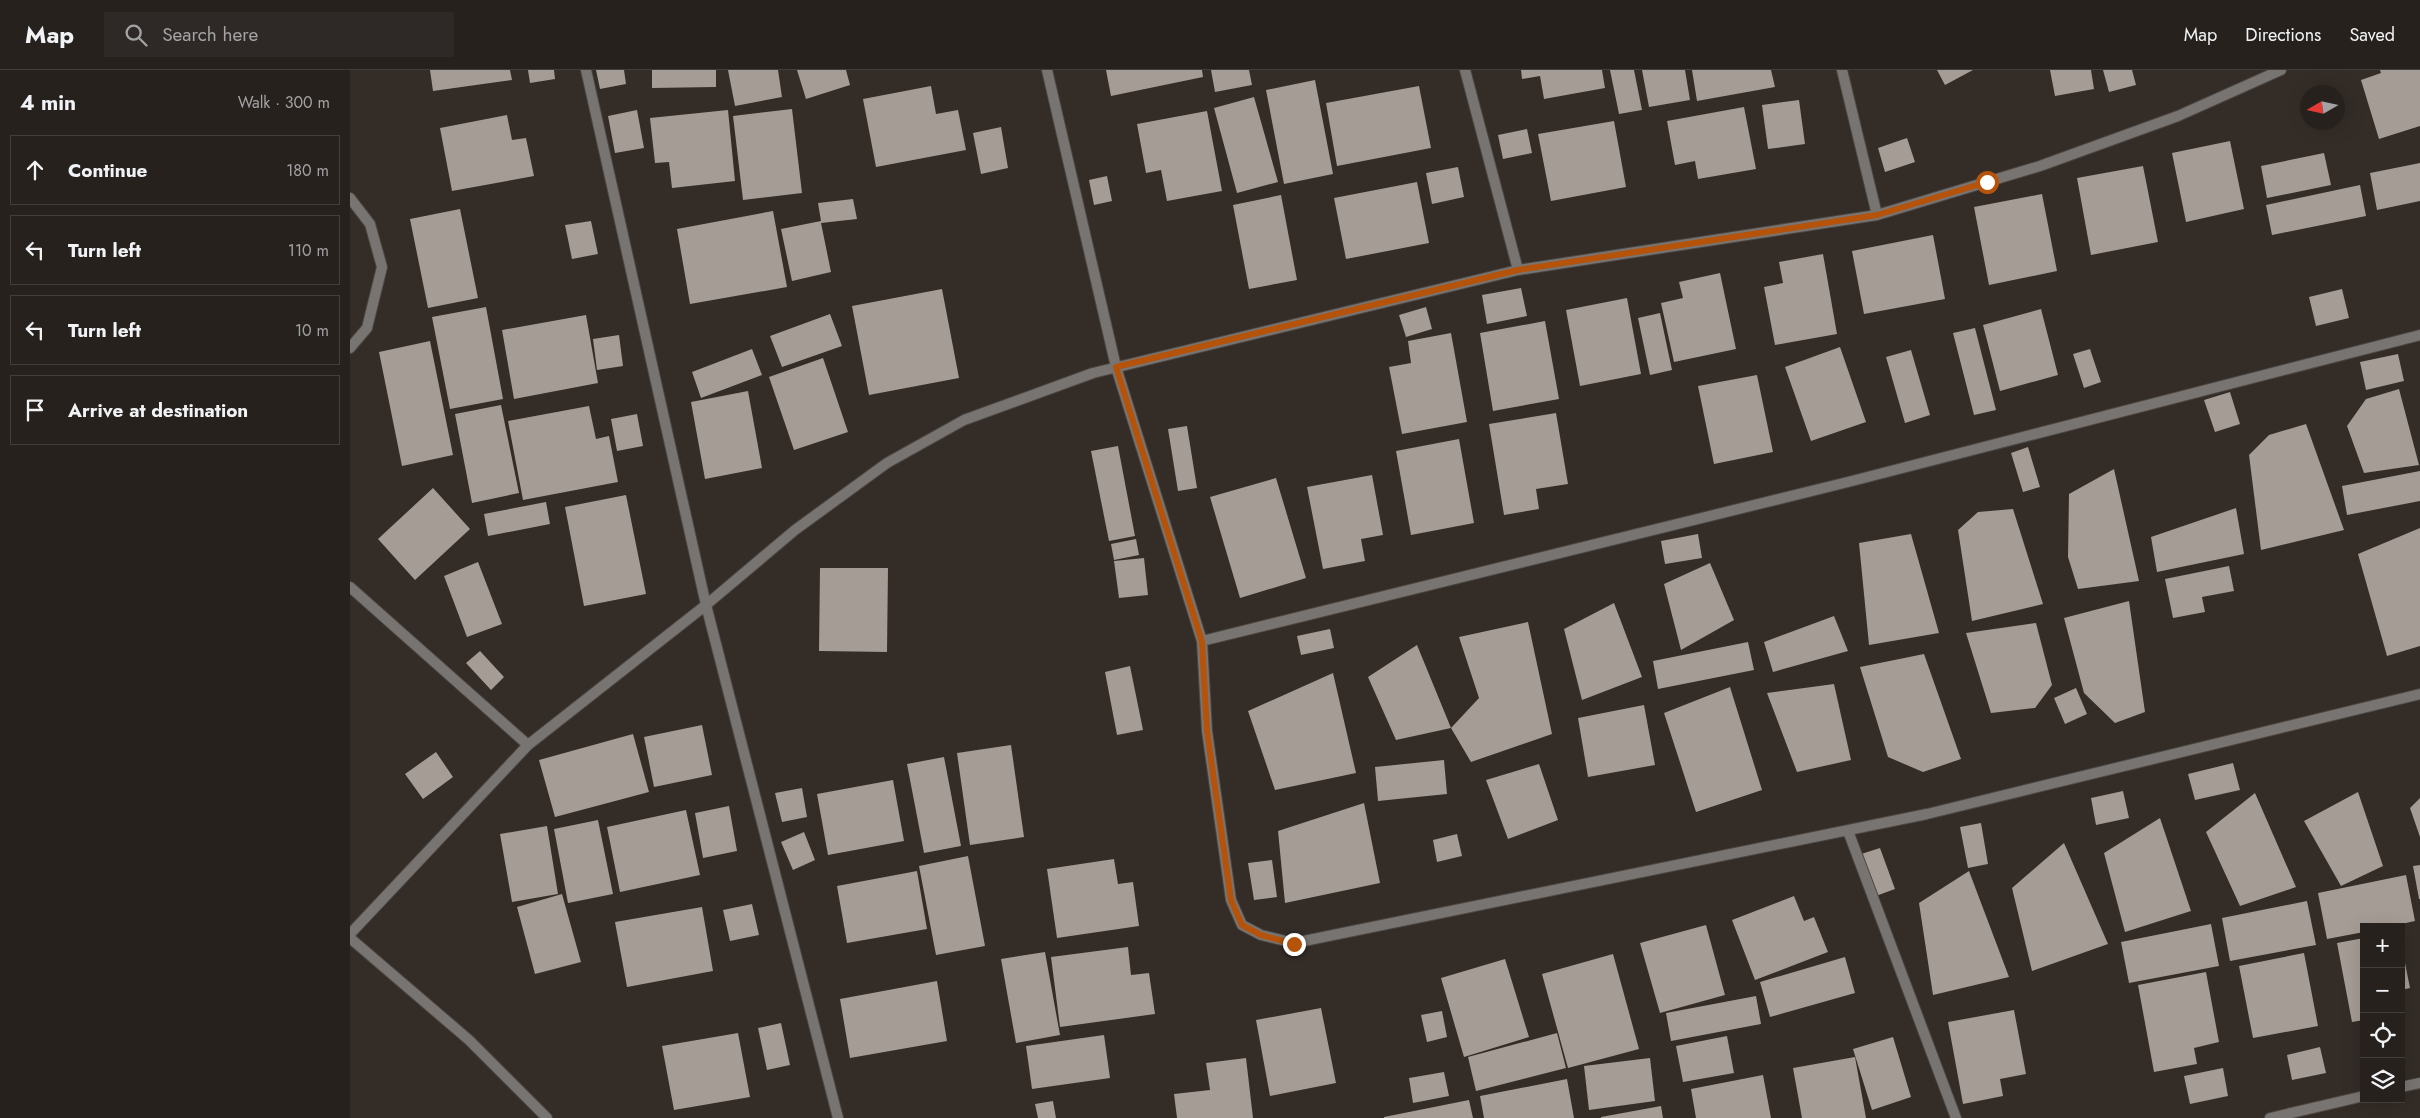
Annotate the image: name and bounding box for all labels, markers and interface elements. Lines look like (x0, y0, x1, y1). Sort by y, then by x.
search box (104, 12, 454, 57)
text: Map (25, 17, 74, 52)
icon: search (122, 21, 150, 49)
text: Search here (162, 21, 258, 48)
text: Map (2184, 22, 2217, 48)
text: Directions (2245, 22, 2321, 48)
text: Saved (2349, 22, 2395, 48)
north arrow (2300, 85, 2345, 130)
text: 4 min (20, 88, 76, 118)
text: Walk · 300 m (238, 91, 330, 114)
icon: ahead (21, 156, 49, 184)
text: Continue (68, 157, 147, 184)
text: 180 m (286, 159, 329, 182)
route start (1976, 171, 1999, 194)
icon: left (21, 236, 49, 264)
text: Turn left (68, 237, 141, 264)
text: 110 m (288, 239, 329, 262)
icon: left (21, 316, 49, 344)
text: Turn left (68, 317, 141, 344)
text: 10 m (295, 319, 329, 342)
icon: arrive (21, 396, 49, 424)
text: Arrive at destination (68, 397, 248, 424)
map controls (2360, 923, 2405, 1103)
button: + (2360, 923, 2405, 968)
route end (1283, 933, 1306, 956)
button: − (2360, 968, 2405, 1013)
button: locate (2360, 1013, 2405, 1058)
button: layers (2360, 1058, 2405, 1103)

